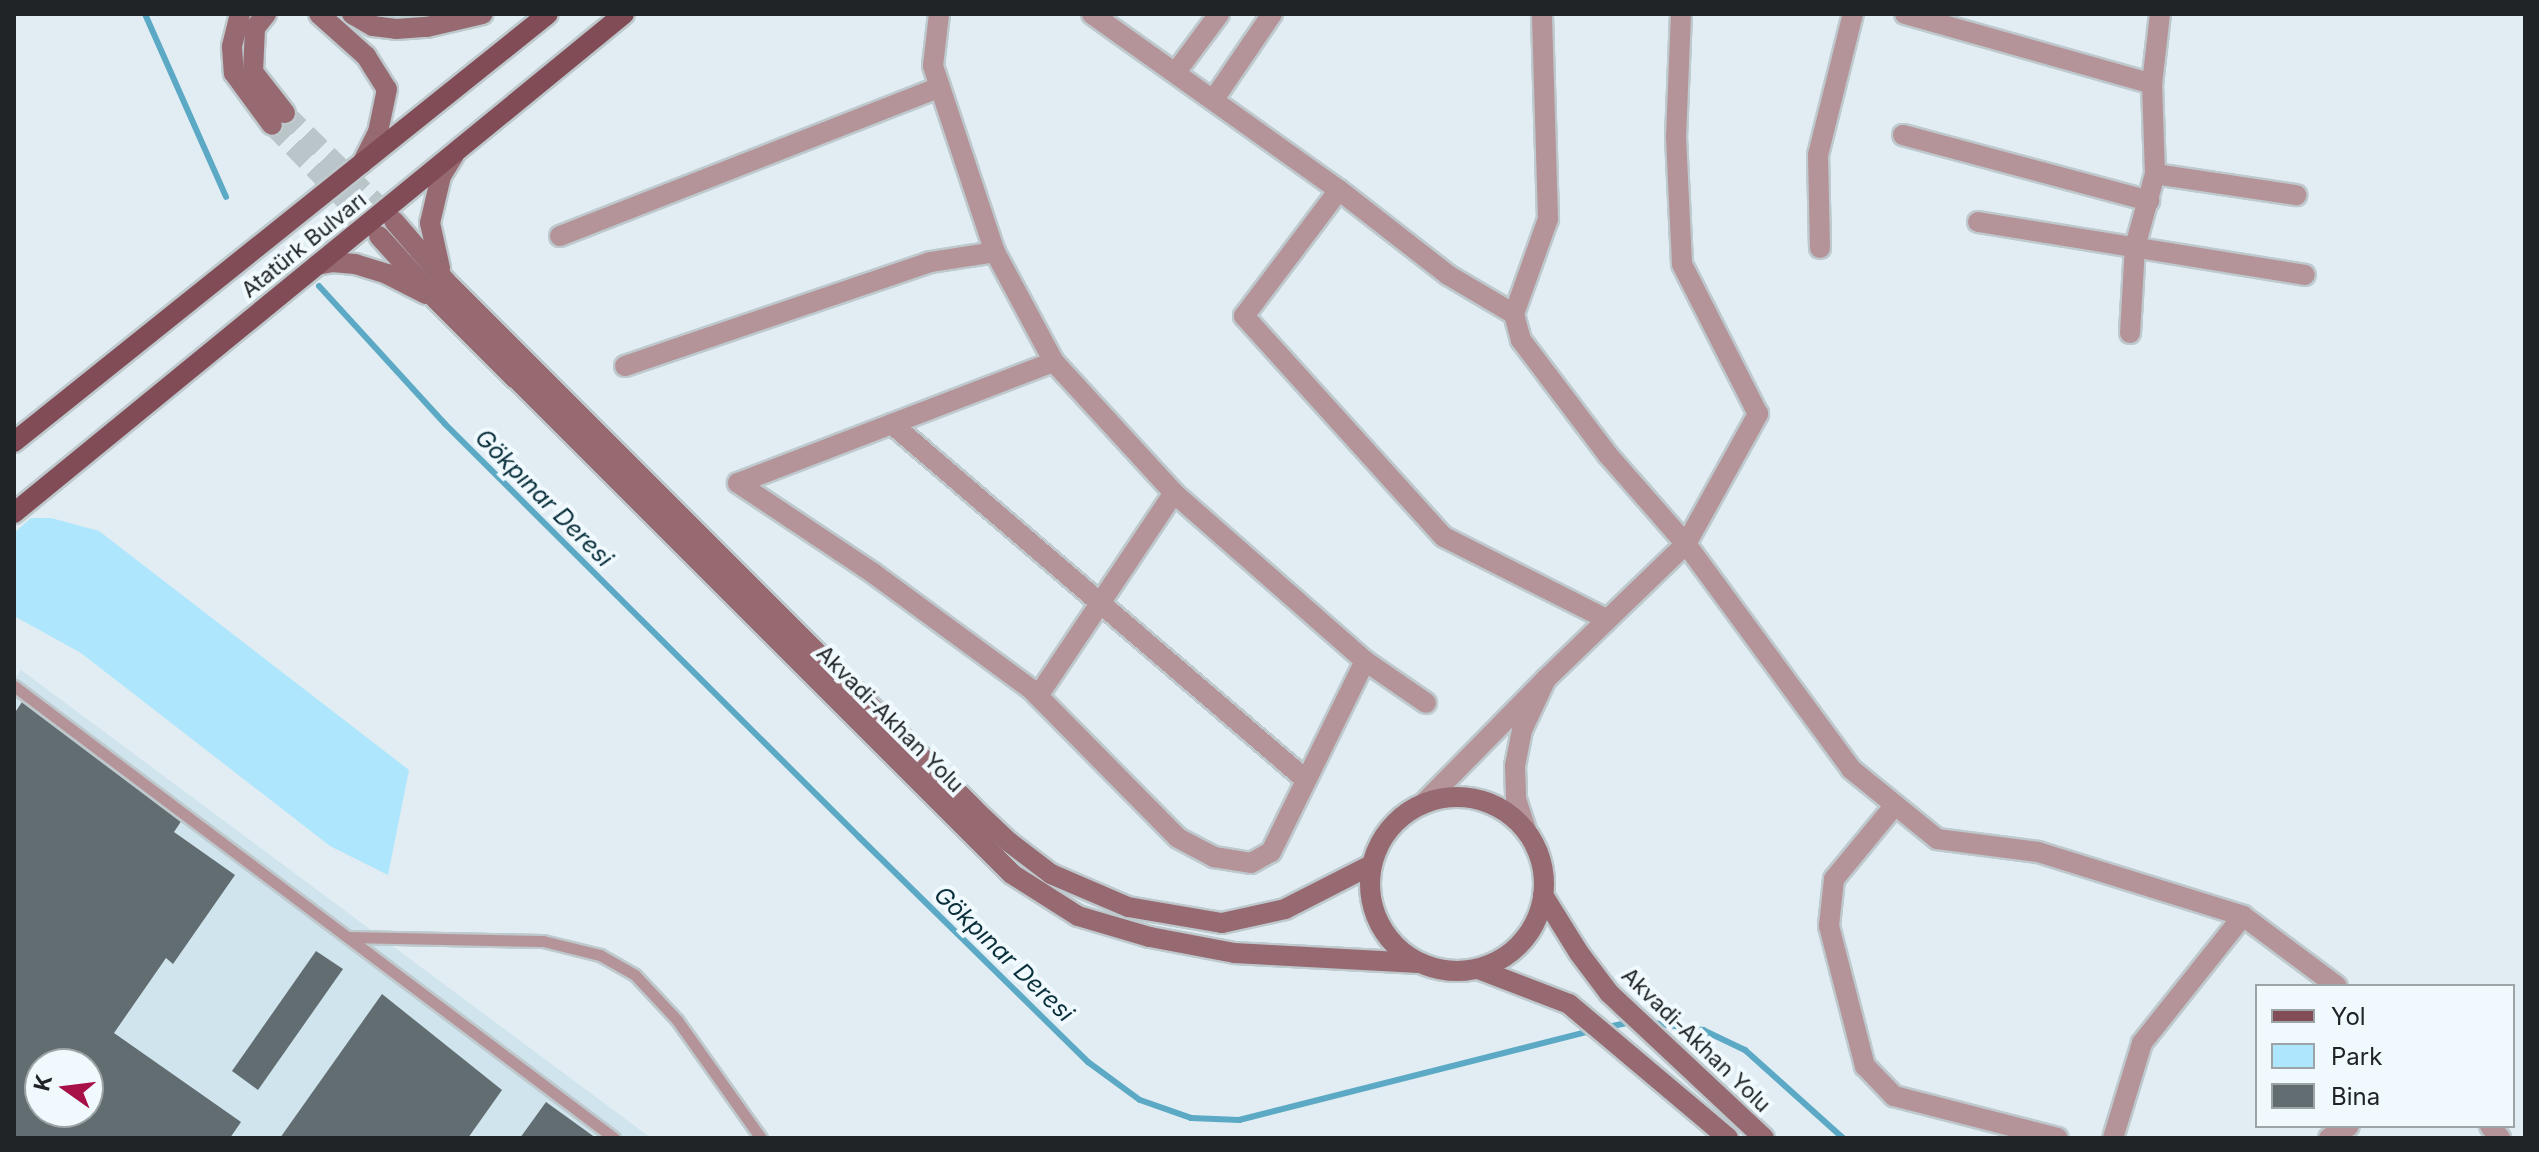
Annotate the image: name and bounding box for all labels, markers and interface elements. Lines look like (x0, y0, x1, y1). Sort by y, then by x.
street label: Atatürk Bulvarı (236, 187, 372, 303)
water label: Gökpınar Deresi (469, 423, 619, 573)
street label: Akvadi-Akhan Yolu (811, 640, 969, 798)
water label: Gökpınar Deresi (928, 880, 1080, 1028)
street label: Akvadi-Akhan Yolu (1616, 962, 1776, 1118)
legend (2255, 984, 2515, 1128)
text: Yol (2331, 1002, 2366, 1031)
text: Park (2331, 1042, 2382, 1071)
north arrow (24, 1048, 104, 1128)
text: K (28, 1072, 57, 1094)
text: Bina (2331, 1082, 2380, 1111)

